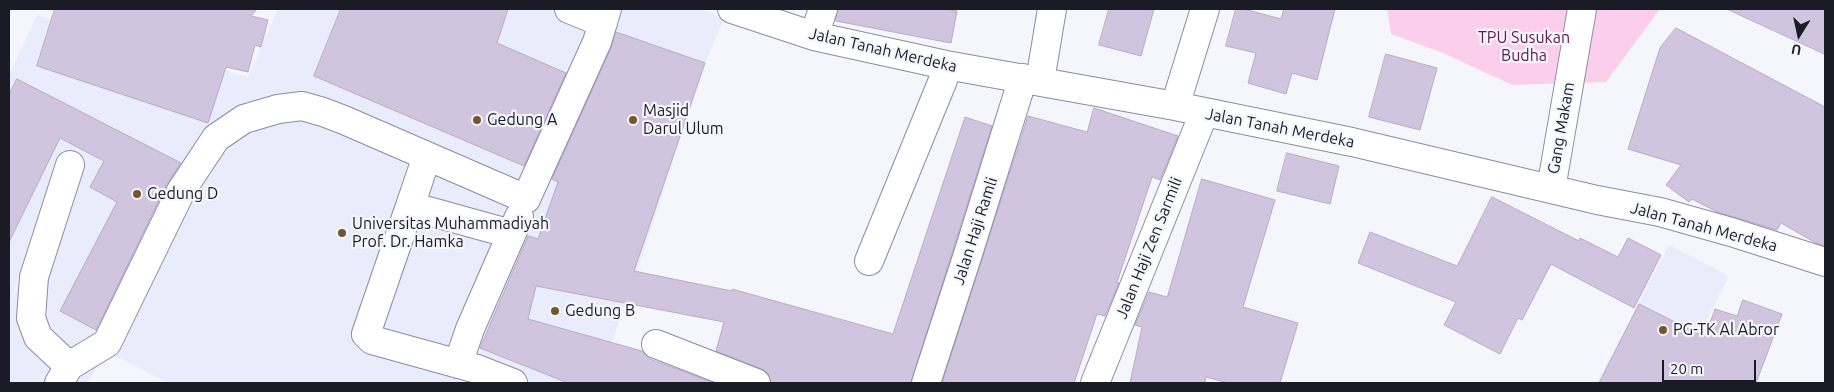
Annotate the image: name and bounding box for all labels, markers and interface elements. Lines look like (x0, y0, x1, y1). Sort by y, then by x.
north arrow (1774, 10, 1824, 60)
street label: Jalan Tanah Merdeka (807, 24, 959, 76)
park label: TPU Susukan Budha (1478, 28, 1570, 66)
text: U (1790, 41, 1803, 59)
street label: Gang Makam (1543, 81, 1579, 175)
place label: Masjid Darul Ulum (643, 101, 724, 139)
street label: Jalan Tanah Merdeka (1204, 104, 1356, 152)
place label: Gedung A (487, 110, 557, 130)
marker: Gedung A (471, 114, 483, 126)
marker: Masjid Darul Ulum (627, 114, 639, 126)
street label: Jalan Haji Zen Sarmili (1112, 174, 1186, 322)
street label: Jalan Haji Ramli (949, 175, 1001, 287)
place label: Gedung D (147, 184, 218, 204)
marker: Gedung D (131, 188, 143, 200)
street label: Jalan Tanah Merdeka (1628, 198, 1780, 256)
place label: Universitas Muhammadiyah Prof. Dr. Hamka (352, 214, 549, 252)
marker: Universitas Muhammadiyah Prof. Dr. Hamka (336, 227, 348, 239)
place label: Gedung B (565, 301, 635, 321)
marker: Gedung B (549, 305, 561, 317)
place label: PG-TK Al Abror (1673, 320, 1779, 340)
marker: PG-TK Al Abror (1657, 324, 1669, 336)
scale bar (1664, 350, 1758, 382)
text: 20 m (1670, 360, 1703, 377)

